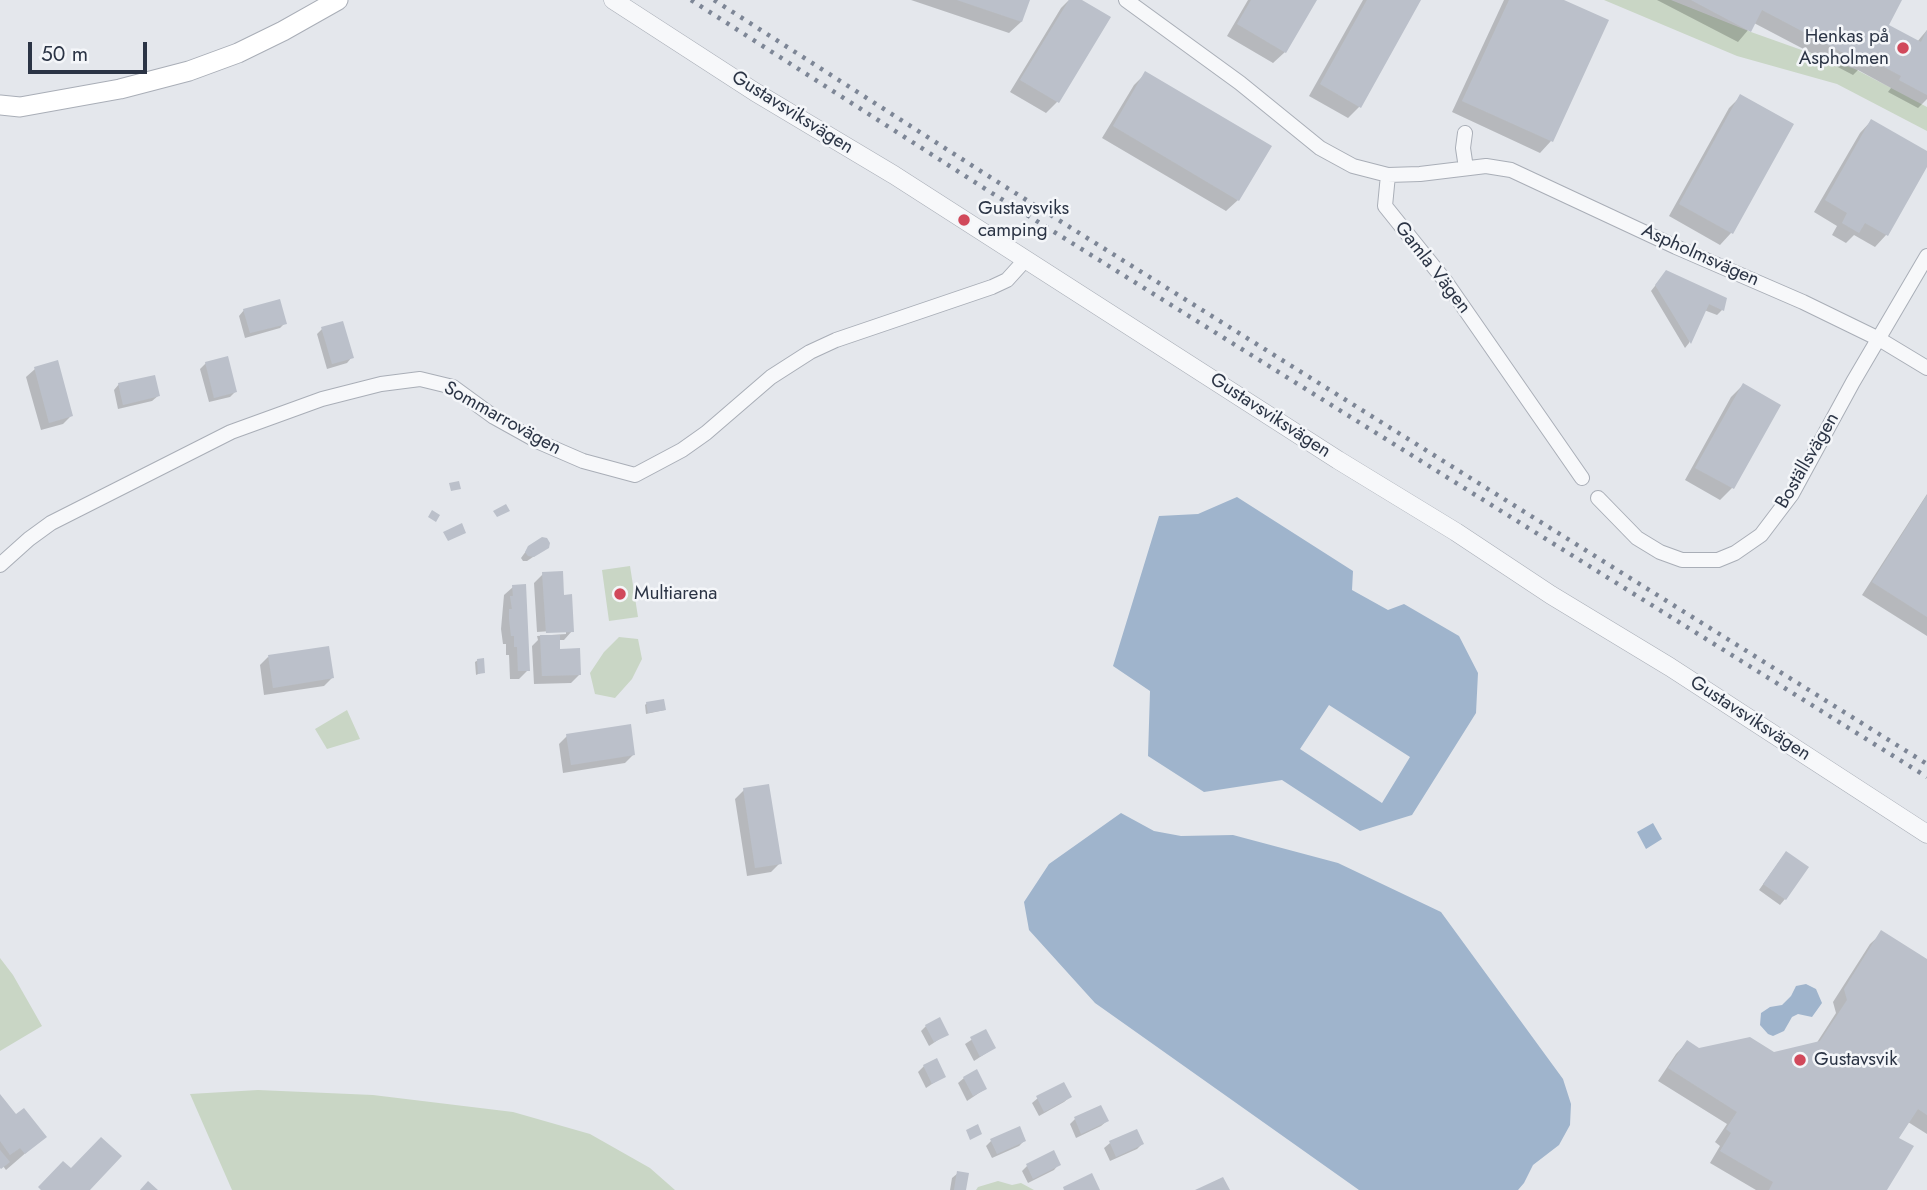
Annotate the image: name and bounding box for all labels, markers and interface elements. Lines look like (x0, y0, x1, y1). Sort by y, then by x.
place label: Henkas på Aspholmen (1799, 26, 1889, 70)
scale bar (32, 28, 150, 72)
text: 50 m (41, 39, 88, 69)
marker: Henkas på Aspholmen (1895, 40, 1911, 56)
street label: Gustavsviksvägen (727, 66, 857, 160)
place label: Gustavsviks camping (978, 198, 1069, 242)
marker: Gustavsviks camping (956, 212, 972, 228)
street label: Gamla Vägen (1389, 218, 1475, 318)
street label: Aspholmsvägen (1638, 220, 1762, 292)
street label: Gustavsviksvägen (1205, 369, 1335, 463)
street label: Sommarrovägen (439, 377, 565, 461)
street label: Boställsvägen (1771, 409, 1845, 513)
place label: Multiarena (634, 583, 718, 605)
marker: Multiarena (612, 586, 628, 602)
street label: Gustavsviksvägen (1685, 672, 1815, 766)
place label: Gustavsvik (1814, 1049, 1898, 1071)
marker: Gustavsvik (1792, 1052, 1808, 1068)

